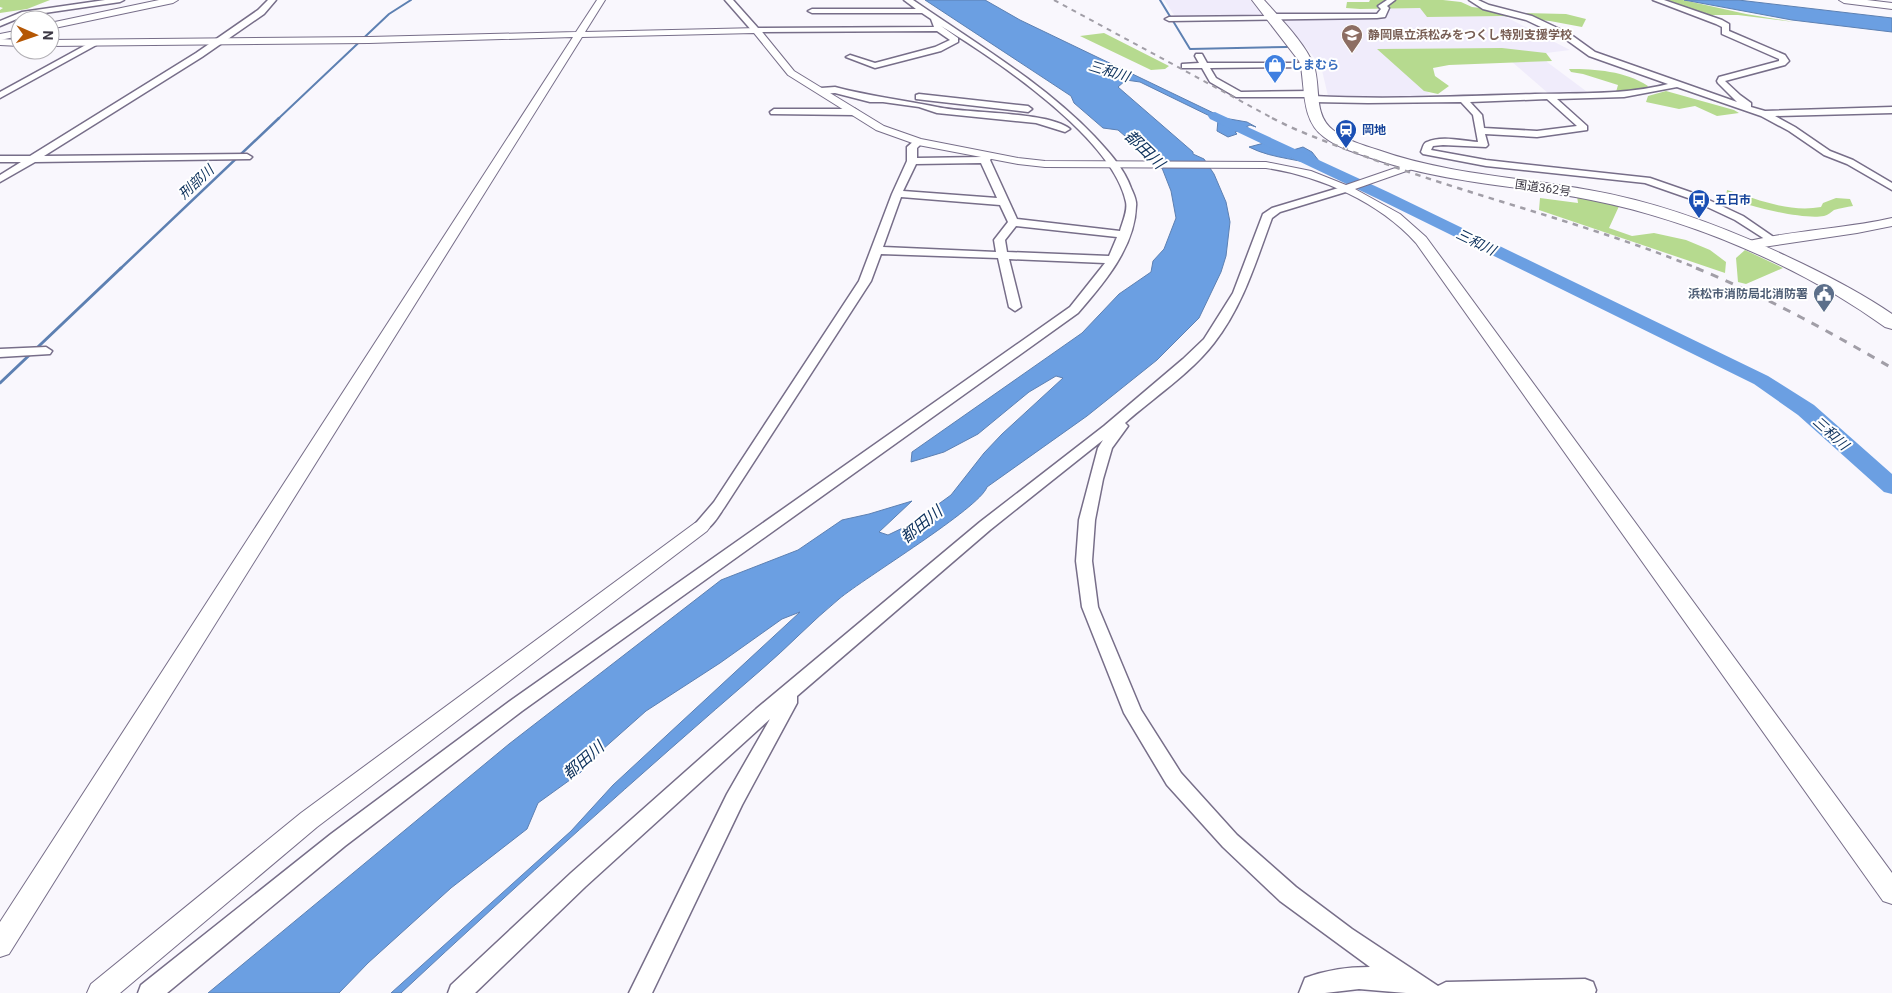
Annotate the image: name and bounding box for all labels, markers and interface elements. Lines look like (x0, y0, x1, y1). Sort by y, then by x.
north arrow (10, 10, 60, 60)
school or university icon: 静岡県立浜松みをつくし特別支援学校 (1340, 23, 1364, 54)
place label: 静岡県立浜松みをつくし特別支援学校 (1368, 28, 1572, 42)
text: N (40, 30, 56, 41)
shop icon: しまむら (1263, 53, 1287, 84)
water label: 三和川 (1087, 57, 1133, 85)
place label: しまむら (1291, 58, 1339, 72)
station icon: 岡地 (1334, 118, 1358, 149)
place label: 岡地 (1362, 123, 1386, 137)
water label: 都田川 (1121, 126, 1170, 174)
water label: 刑部川 (175, 160, 218, 202)
street label: 国道362号 (1514, 177, 1572, 199)
bus stop icon: 五日市 (1687, 188, 1711, 219)
place label: 五日市 (1715, 193, 1751, 207)
water label: 三和川 (1454, 226, 1500, 259)
public building icon: 浜松市消防局北消防署 (1812, 282, 1836, 313)
place label: 浜松市消防局北消防署 (1688, 287, 1808, 301)
water label: 三和川 (1810, 413, 1853, 454)
water label: 都田川 (897, 501, 947, 547)
water label: 都田川 (559, 736, 609, 783)

